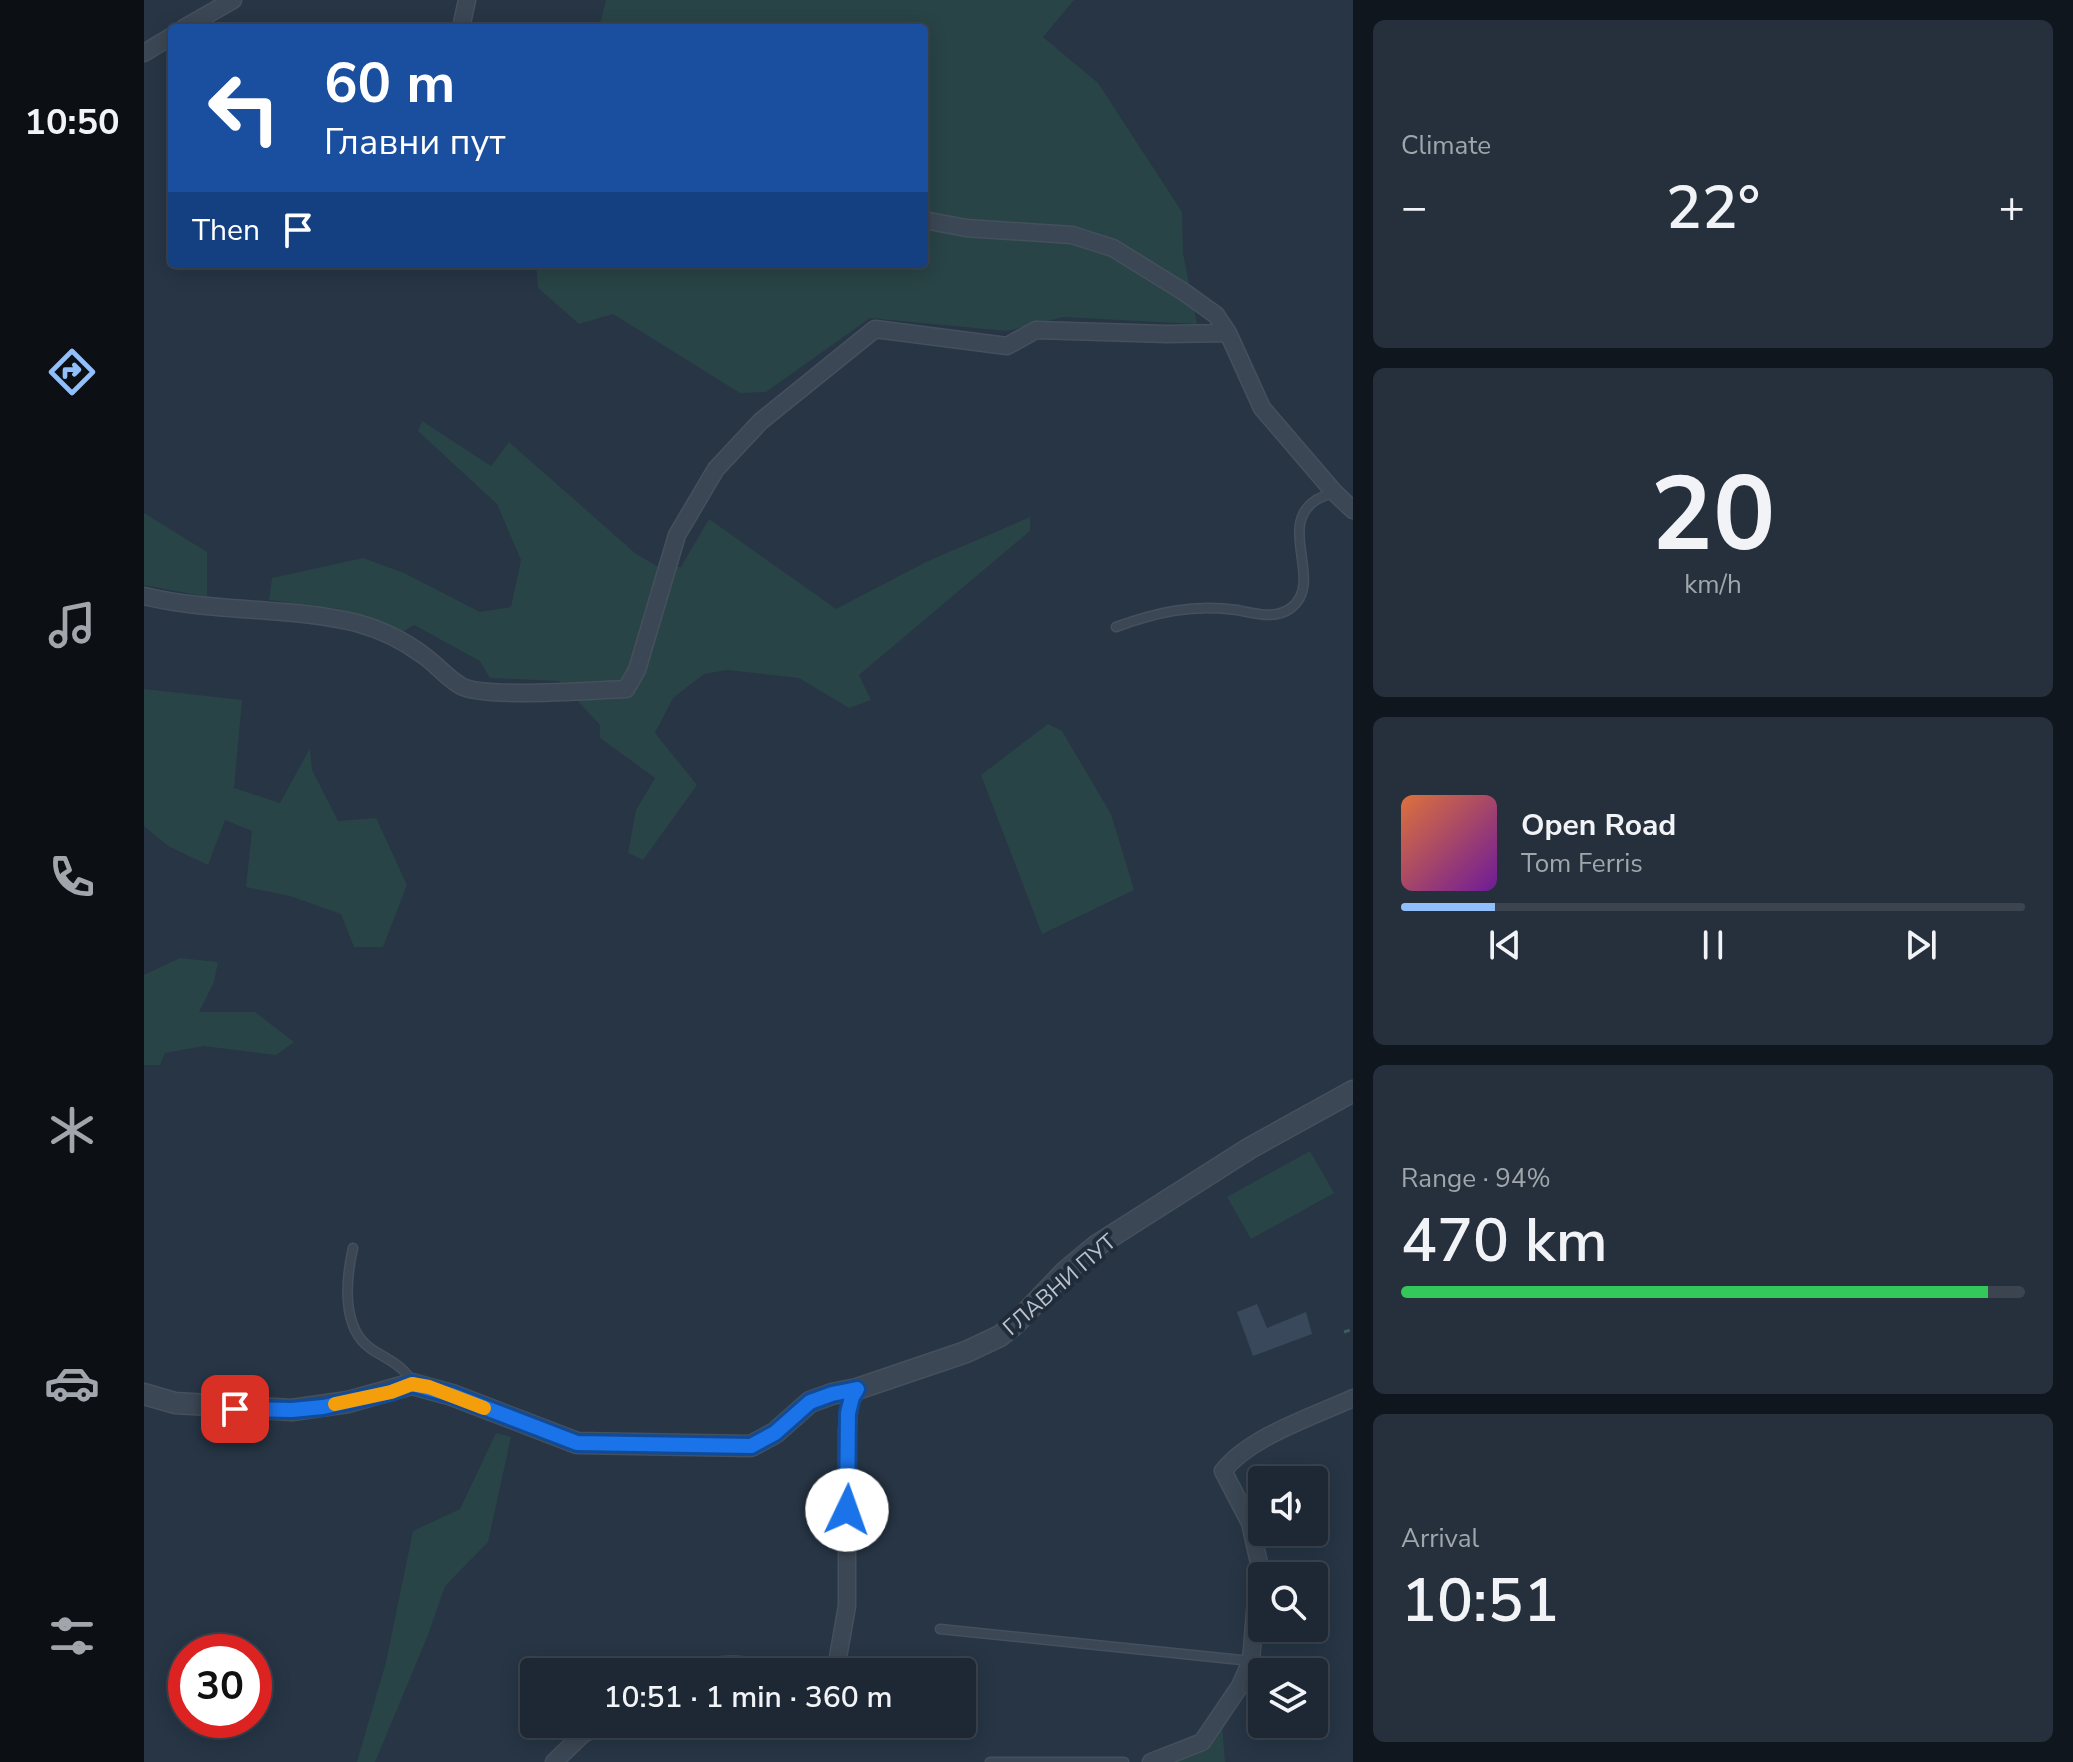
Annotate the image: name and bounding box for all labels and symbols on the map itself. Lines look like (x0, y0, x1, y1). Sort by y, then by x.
street label: ГЛАВНИ ПУТ (996, 1227, 1123, 1342)
pin (201, 1375, 269, 1443)
position arrow (805, 1468, 889, 1552)
speed limit sign: 30 (168, 1634, 272, 1738)

